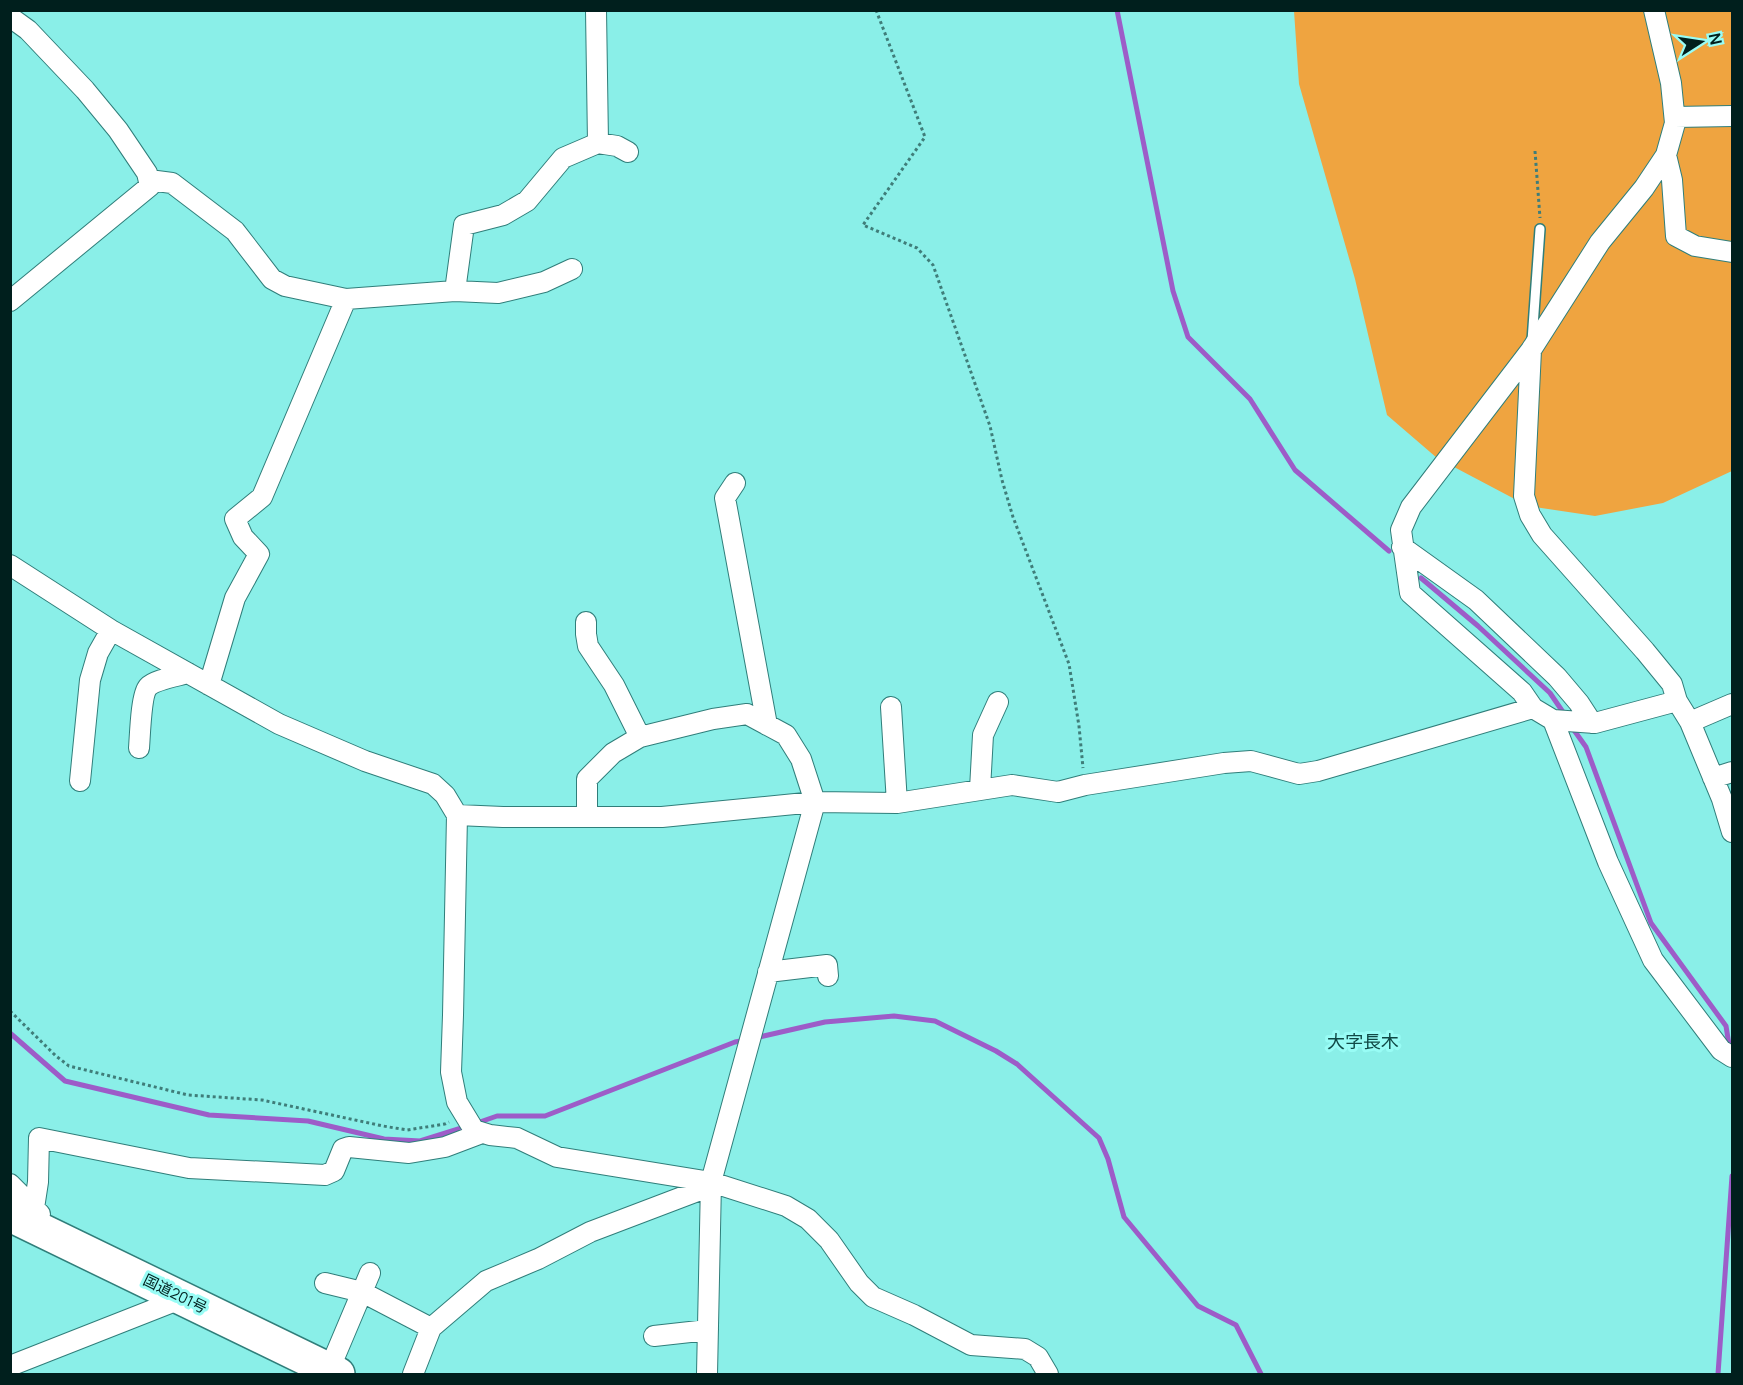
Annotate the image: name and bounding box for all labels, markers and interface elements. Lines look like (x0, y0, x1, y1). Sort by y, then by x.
north arrow (1671, 12, 1731, 72)
text: N (1704, 31, 1728, 47)
district label: 大字長木 (1327, 1029, 1399, 1053)
street label: 国道201号 (140, 1269, 211, 1318)

